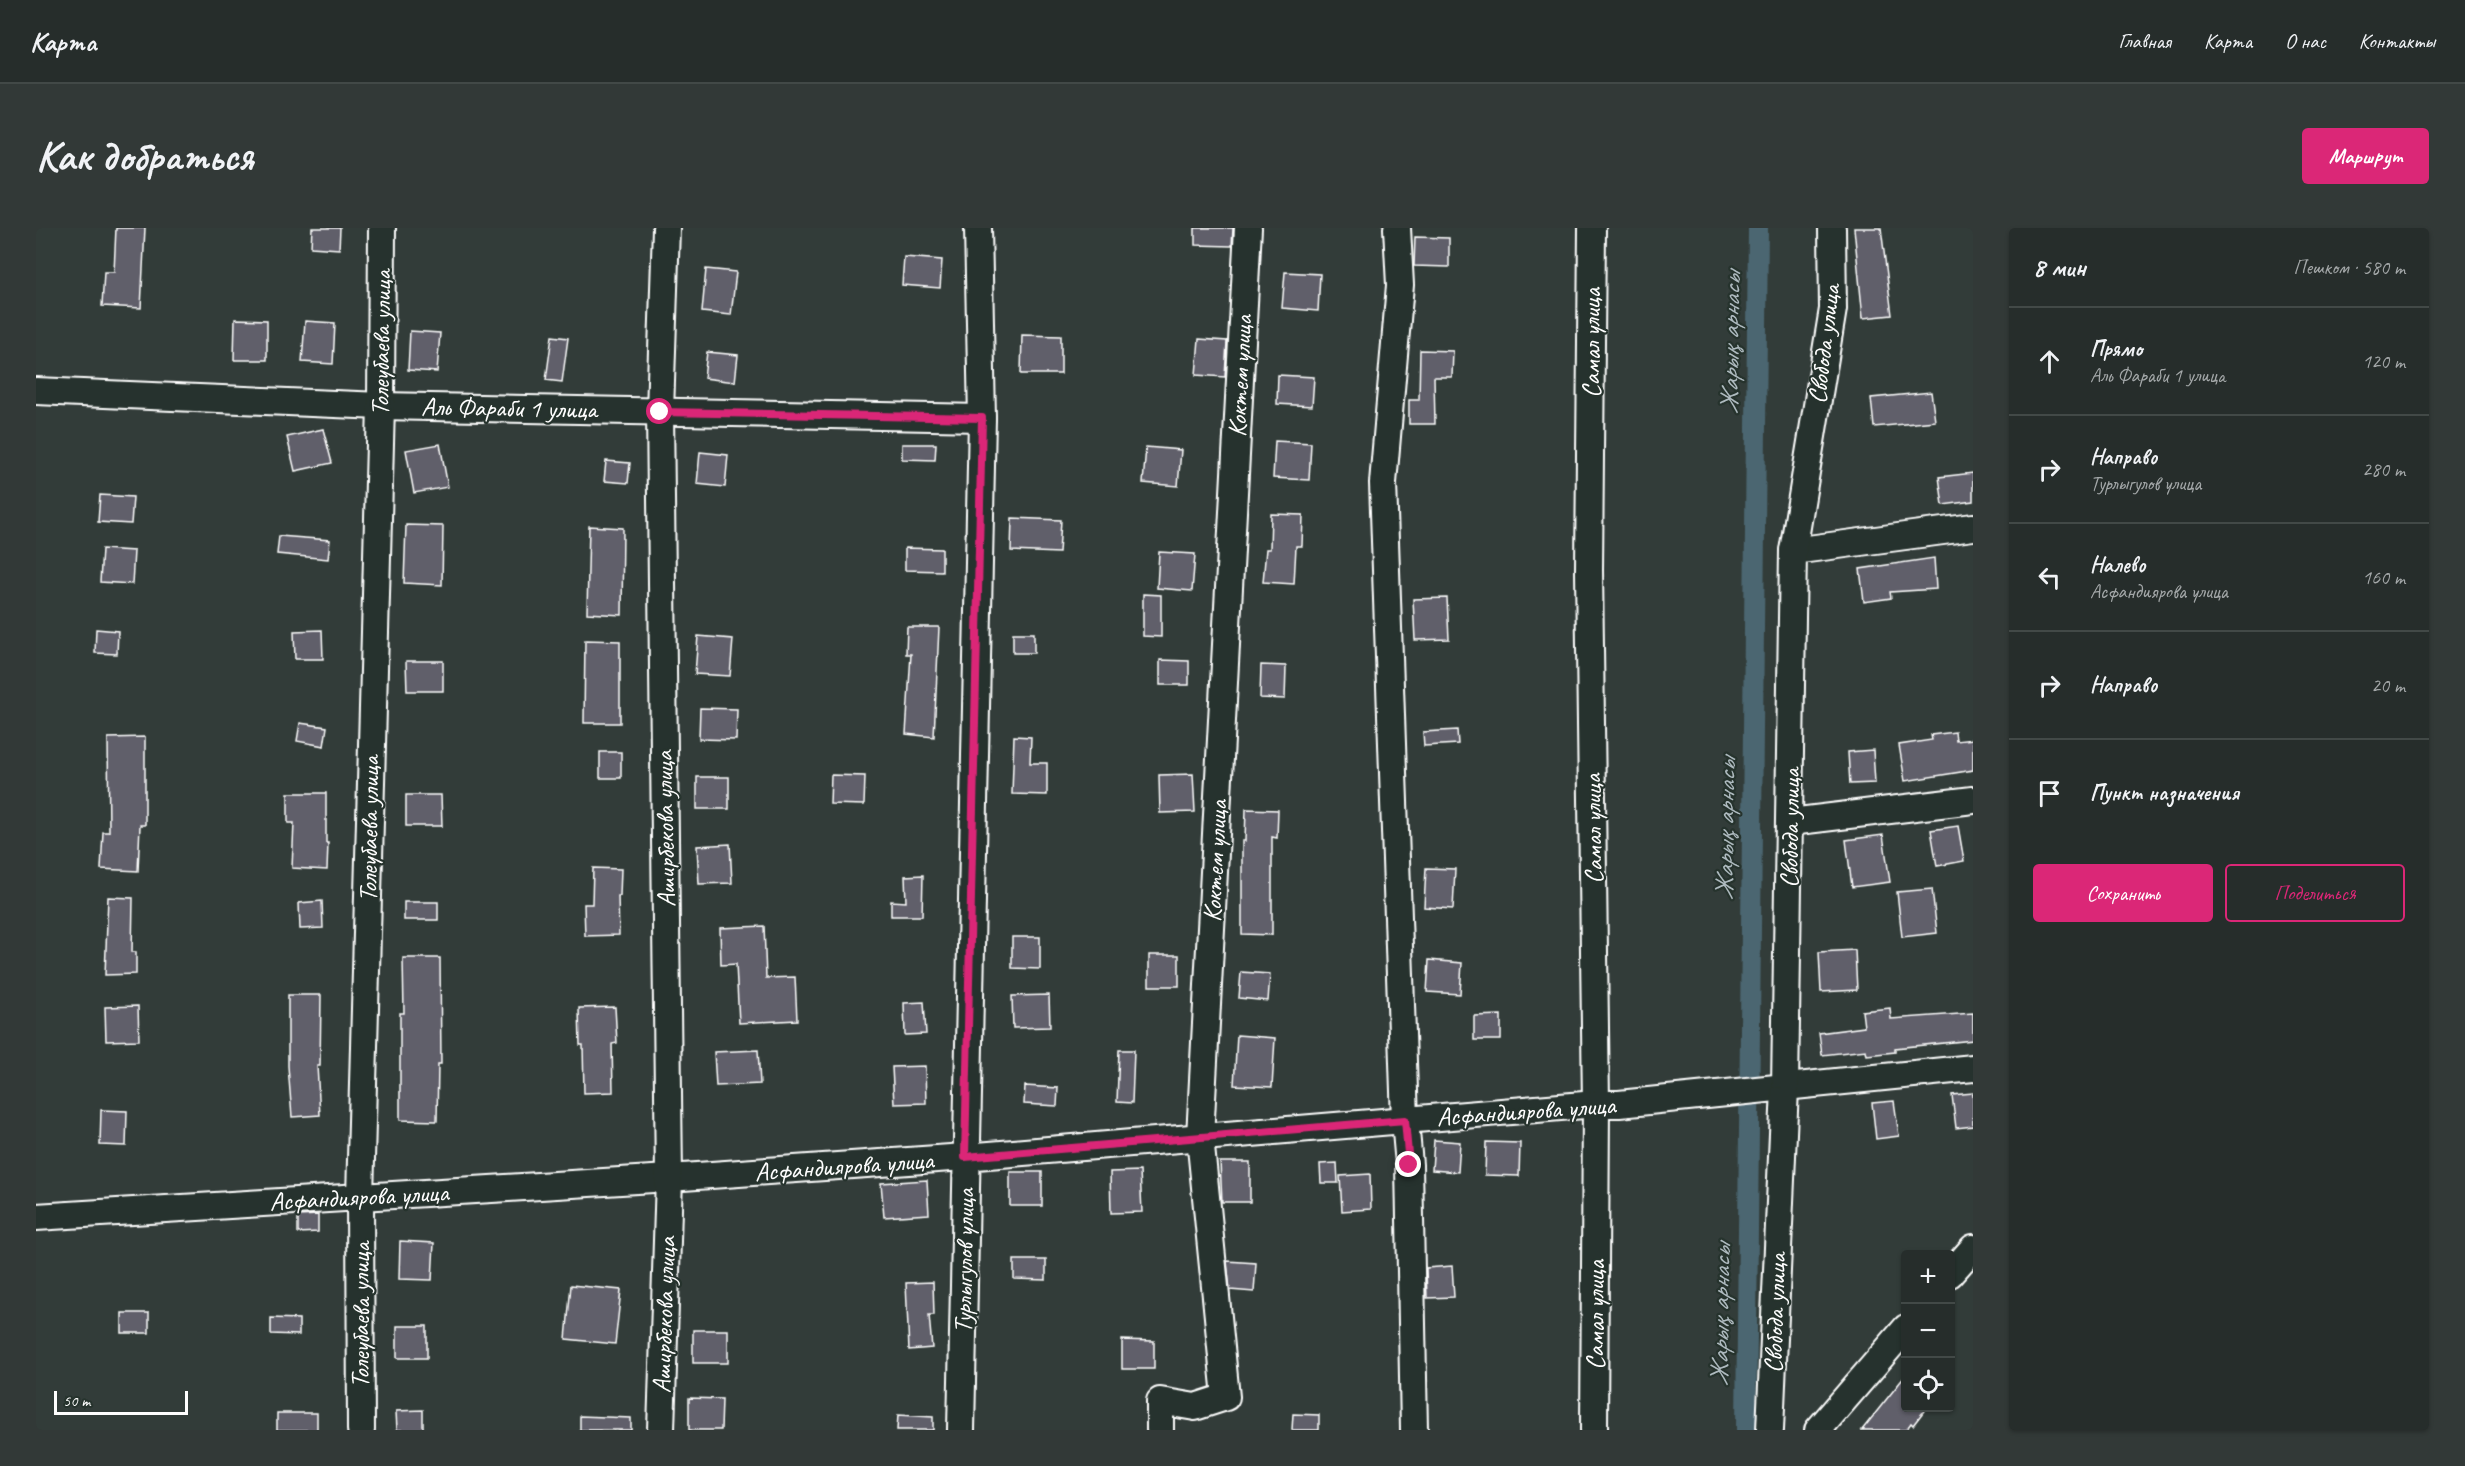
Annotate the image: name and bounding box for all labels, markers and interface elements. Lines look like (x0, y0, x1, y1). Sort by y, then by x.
text: Карта (30, 24, 97, 59)
text: Главная (2118, 28, 2171, 54)
text: Карта (2204, 28, 2252, 54)
text: О нас (2285, 28, 2326, 54)
text: Контакты (2359, 28, 2435, 54)
button: Маршрут (2302, 128, 2429, 184)
text: Как добраться (36, 130, 253, 183)
text: 8 мин (2033, 251, 2086, 284)
text: Пешком · 580 m (2293, 255, 2405, 280)
street label: Толеубаева улица (363, 267, 399, 416)
water label: Жарық арнасы (1712, 267, 1748, 415)
street label: Свобода улица (1800, 280, 1848, 406)
street label: Самал улица (1575, 286, 1608, 398)
street label: Коктем улица (1220, 313, 1260, 438)
text: Прямо (2090, 335, 2142, 363)
icon: ahead (2033, 345, 2066, 378)
text: 120 m (2362, 349, 2405, 374)
text: Аль Фараби 1 улица (2090, 363, 2225, 388)
street label: Аль Фараби 1 улица (421, 390, 599, 426)
route start (646, 398, 672, 424)
text: Направо (2090, 443, 2157, 471)
icon: right (2033, 453, 2066, 486)
text: 280 m (2362, 457, 2405, 482)
text: Турлыгулов улица (2090, 471, 2201, 496)
text: Налево (2090, 551, 2146, 579)
icon: left (2033, 561, 2066, 594)
text: 160 m (2362, 565, 2405, 590)
text: Асфандиярова улица (2090, 579, 2228, 604)
icon: right (2033, 669, 2066, 702)
text: Направо (2090, 671, 2157, 699)
text: 20 m (2371, 673, 2405, 698)
street label: Аширбекова улица (647, 749, 683, 907)
street label: Толеубаева улица (351, 753, 387, 902)
water label: Жарық арнасы (1707, 753, 1743, 901)
street label: Свобода улица (1772, 765, 1808, 888)
street label: Самал улица (1576, 772, 1610, 884)
icon: arrive (2033, 777, 2066, 810)
text: Пункт назначения (2090, 779, 2239, 807)
street label: Коктем улица (1195, 798, 1235, 923)
button: Сохранить (2033, 864, 2213, 922)
button: Поделиться (2225, 864, 2405, 922)
street label: Асфандиярова улица (1435, 1088, 1618, 1134)
street label: Асфандиярова улица (753, 1143, 936, 1189)
route end (1395, 1151, 1421, 1177)
street label: Асфандиярова улица (269, 1176, 451, 1218)
street label: Турлыгулов улица (946, 1187, 982, 1334)
street label: Аширбекова улица (645, 1235, 683, 1394)
water label: Жарық арнасы (1702, 1239, 1738, 1387)
street label: Толеубаева улица (344, 1240, 377, 1388)
street label: Свобода улица (1756, 1250, 1794, 1373)
map controls (1901, 1250, 1955, 1412)
button: + (1901, 1250, 1955, 1304)
street label: Самал улица (1579, 1258, 1612, 1370)
button: − (1901, 1304, 1955, 1358)
button: locate (1901, 1358, 1955, 1412)
scale bar (54, 1388, 188, 1416)
text: 50 m (63, 1391, 90, 1411)

